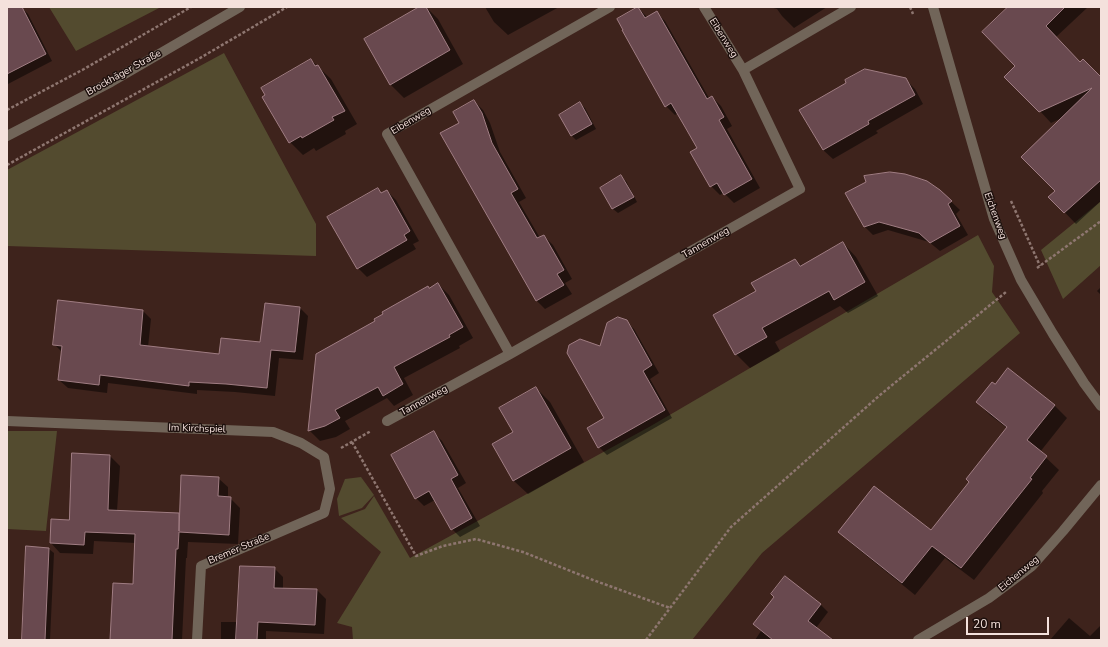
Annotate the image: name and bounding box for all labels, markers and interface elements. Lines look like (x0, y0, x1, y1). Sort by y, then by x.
street label: Eibenweg (706, 16, 740, 60)
street label: Brockhäger Straße (84, 47, 164, 99)
street label: Eibenweg (389, 104, 433, 138)
street label: Eichenweg (981, 191, 1009, 241)
street label: Tannenweg (680, 225, 732, 261)
street label: Tannenweg (398, 383, 450, 419)
street label: Im Kirchspiel (168, 422, 226, 436)
street label: Bremer Straße (206, 531, 272, 567)
street label: Eichenweg (996, 554, 1042, 594)
scale bar (968, 609, 1051, 635)
text: 20 m (973, 616, 1001, 632)

